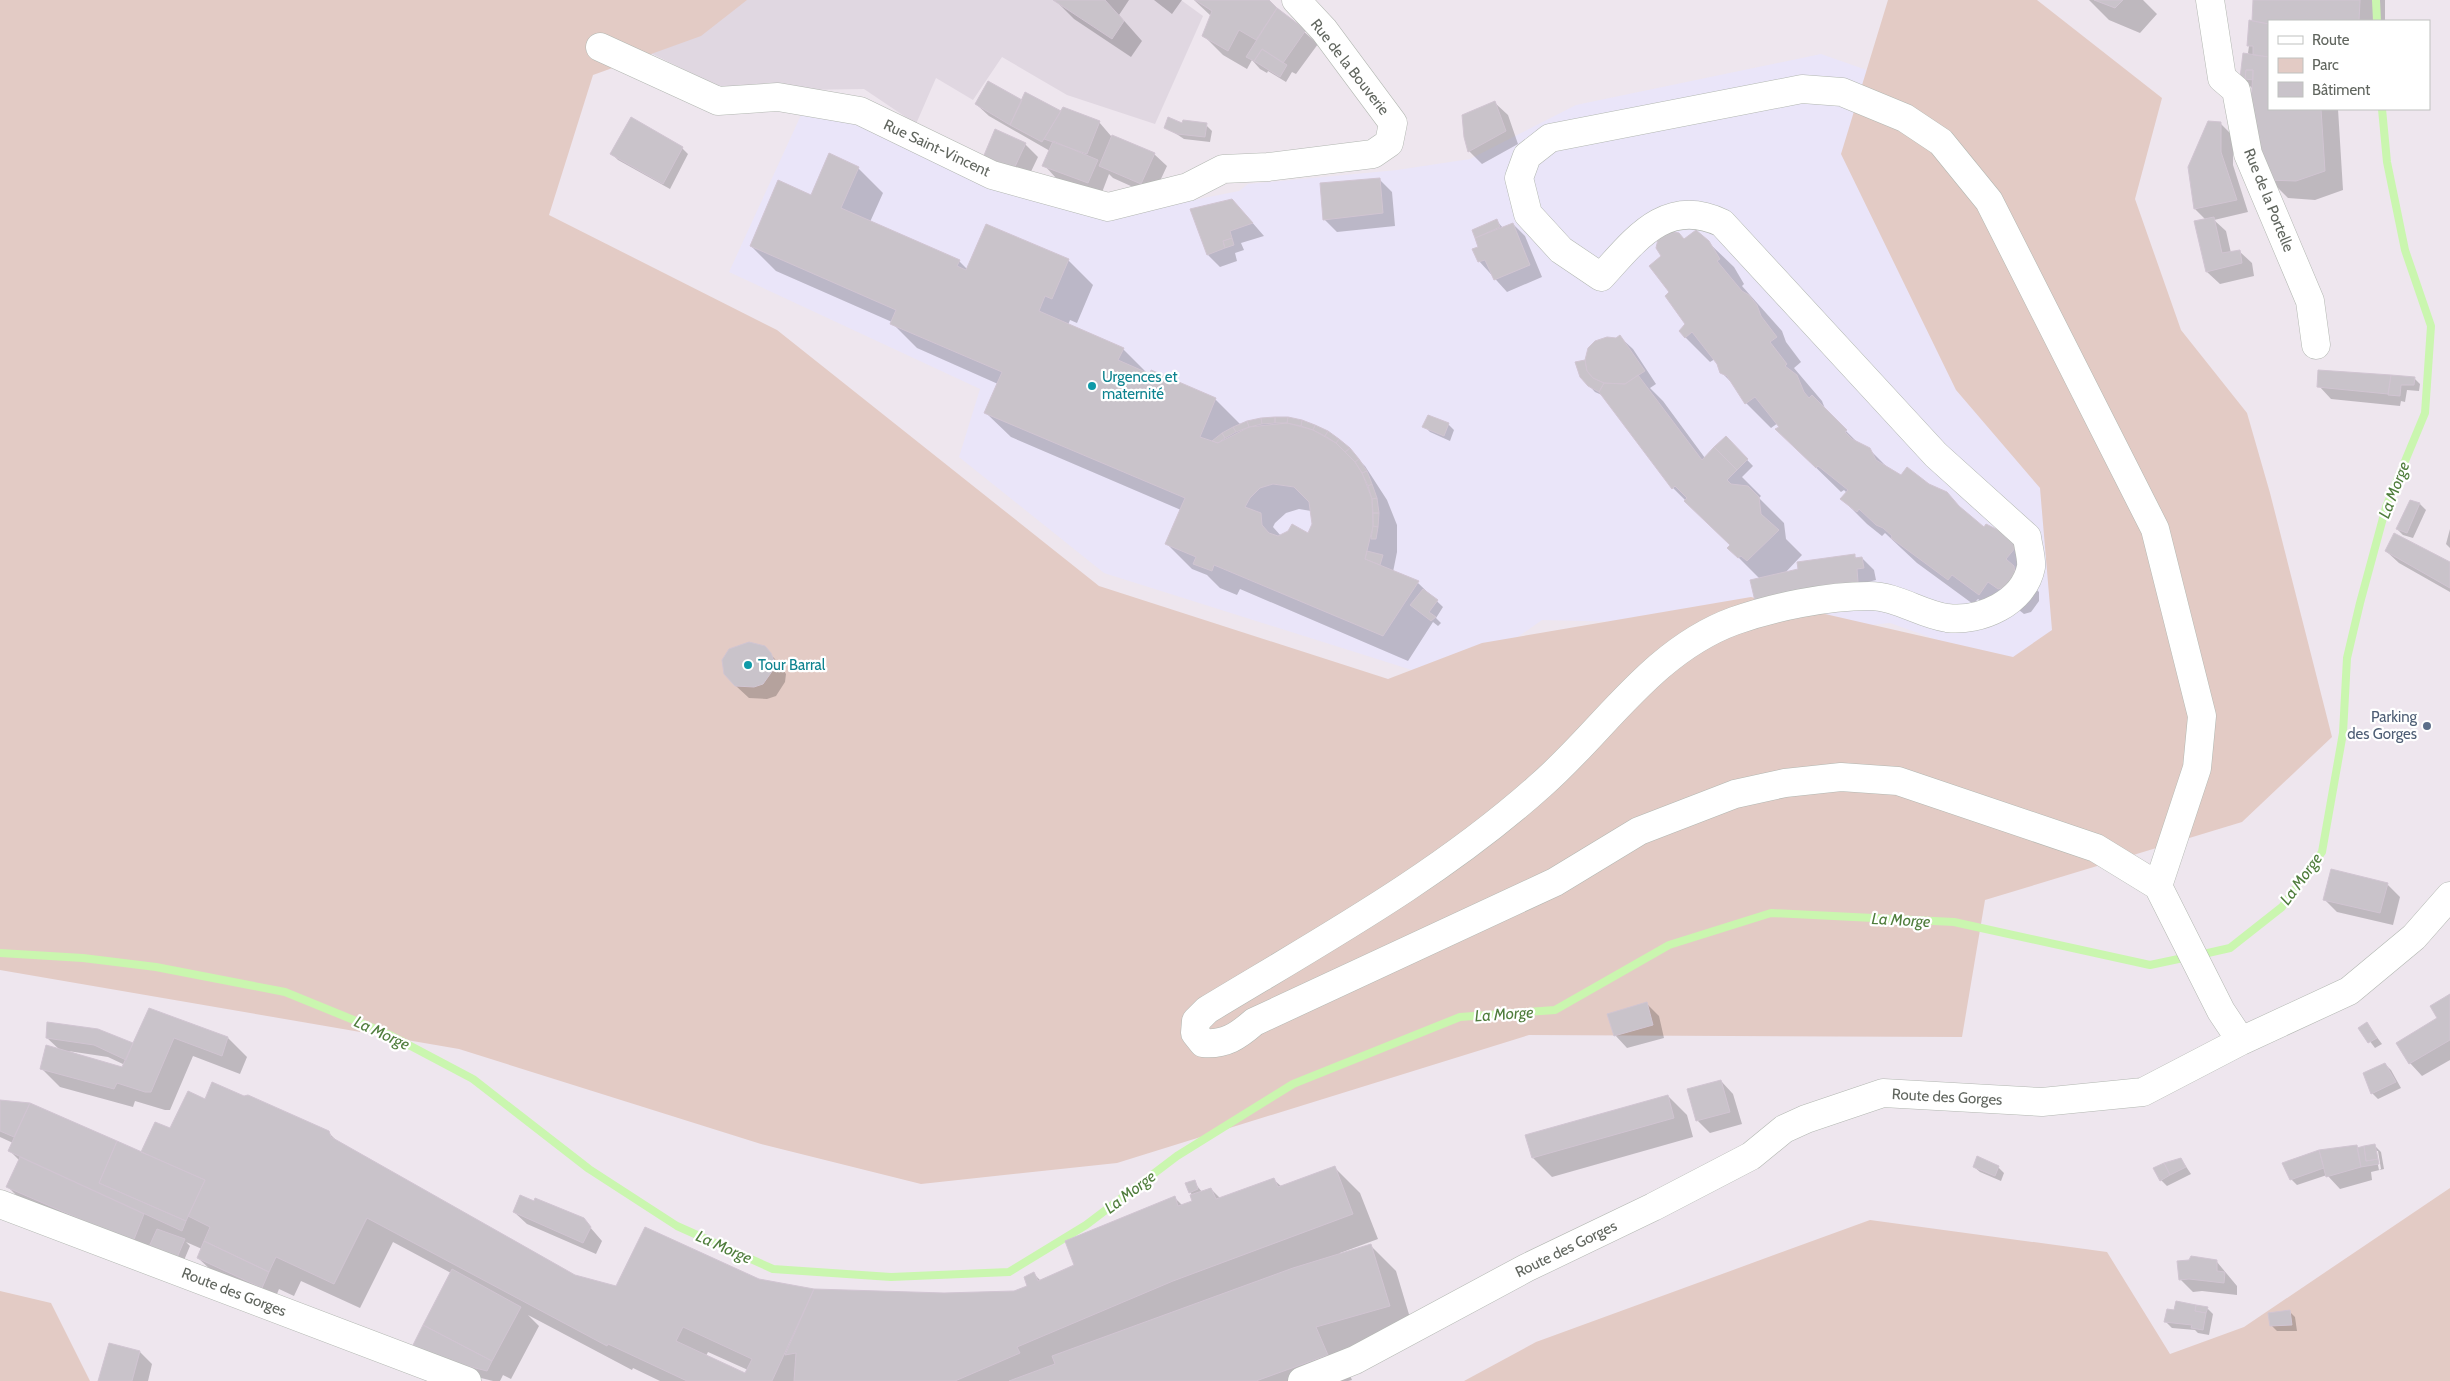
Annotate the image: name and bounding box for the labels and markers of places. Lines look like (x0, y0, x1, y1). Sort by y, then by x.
place label: Urgences et maternité (1102, 368, 1178, 403)
marker: Urgences et maternité (1086, 380, 1098, 392)
place label: Tour Barral (758, 656, 826, 674)
marker: Tour Barral (742, 659, 754, 671)
place label: Parking des Gorges (2347, 708, 2418, 743)
marker: Parking des Gorges (2421, 720, 2433, 732)

